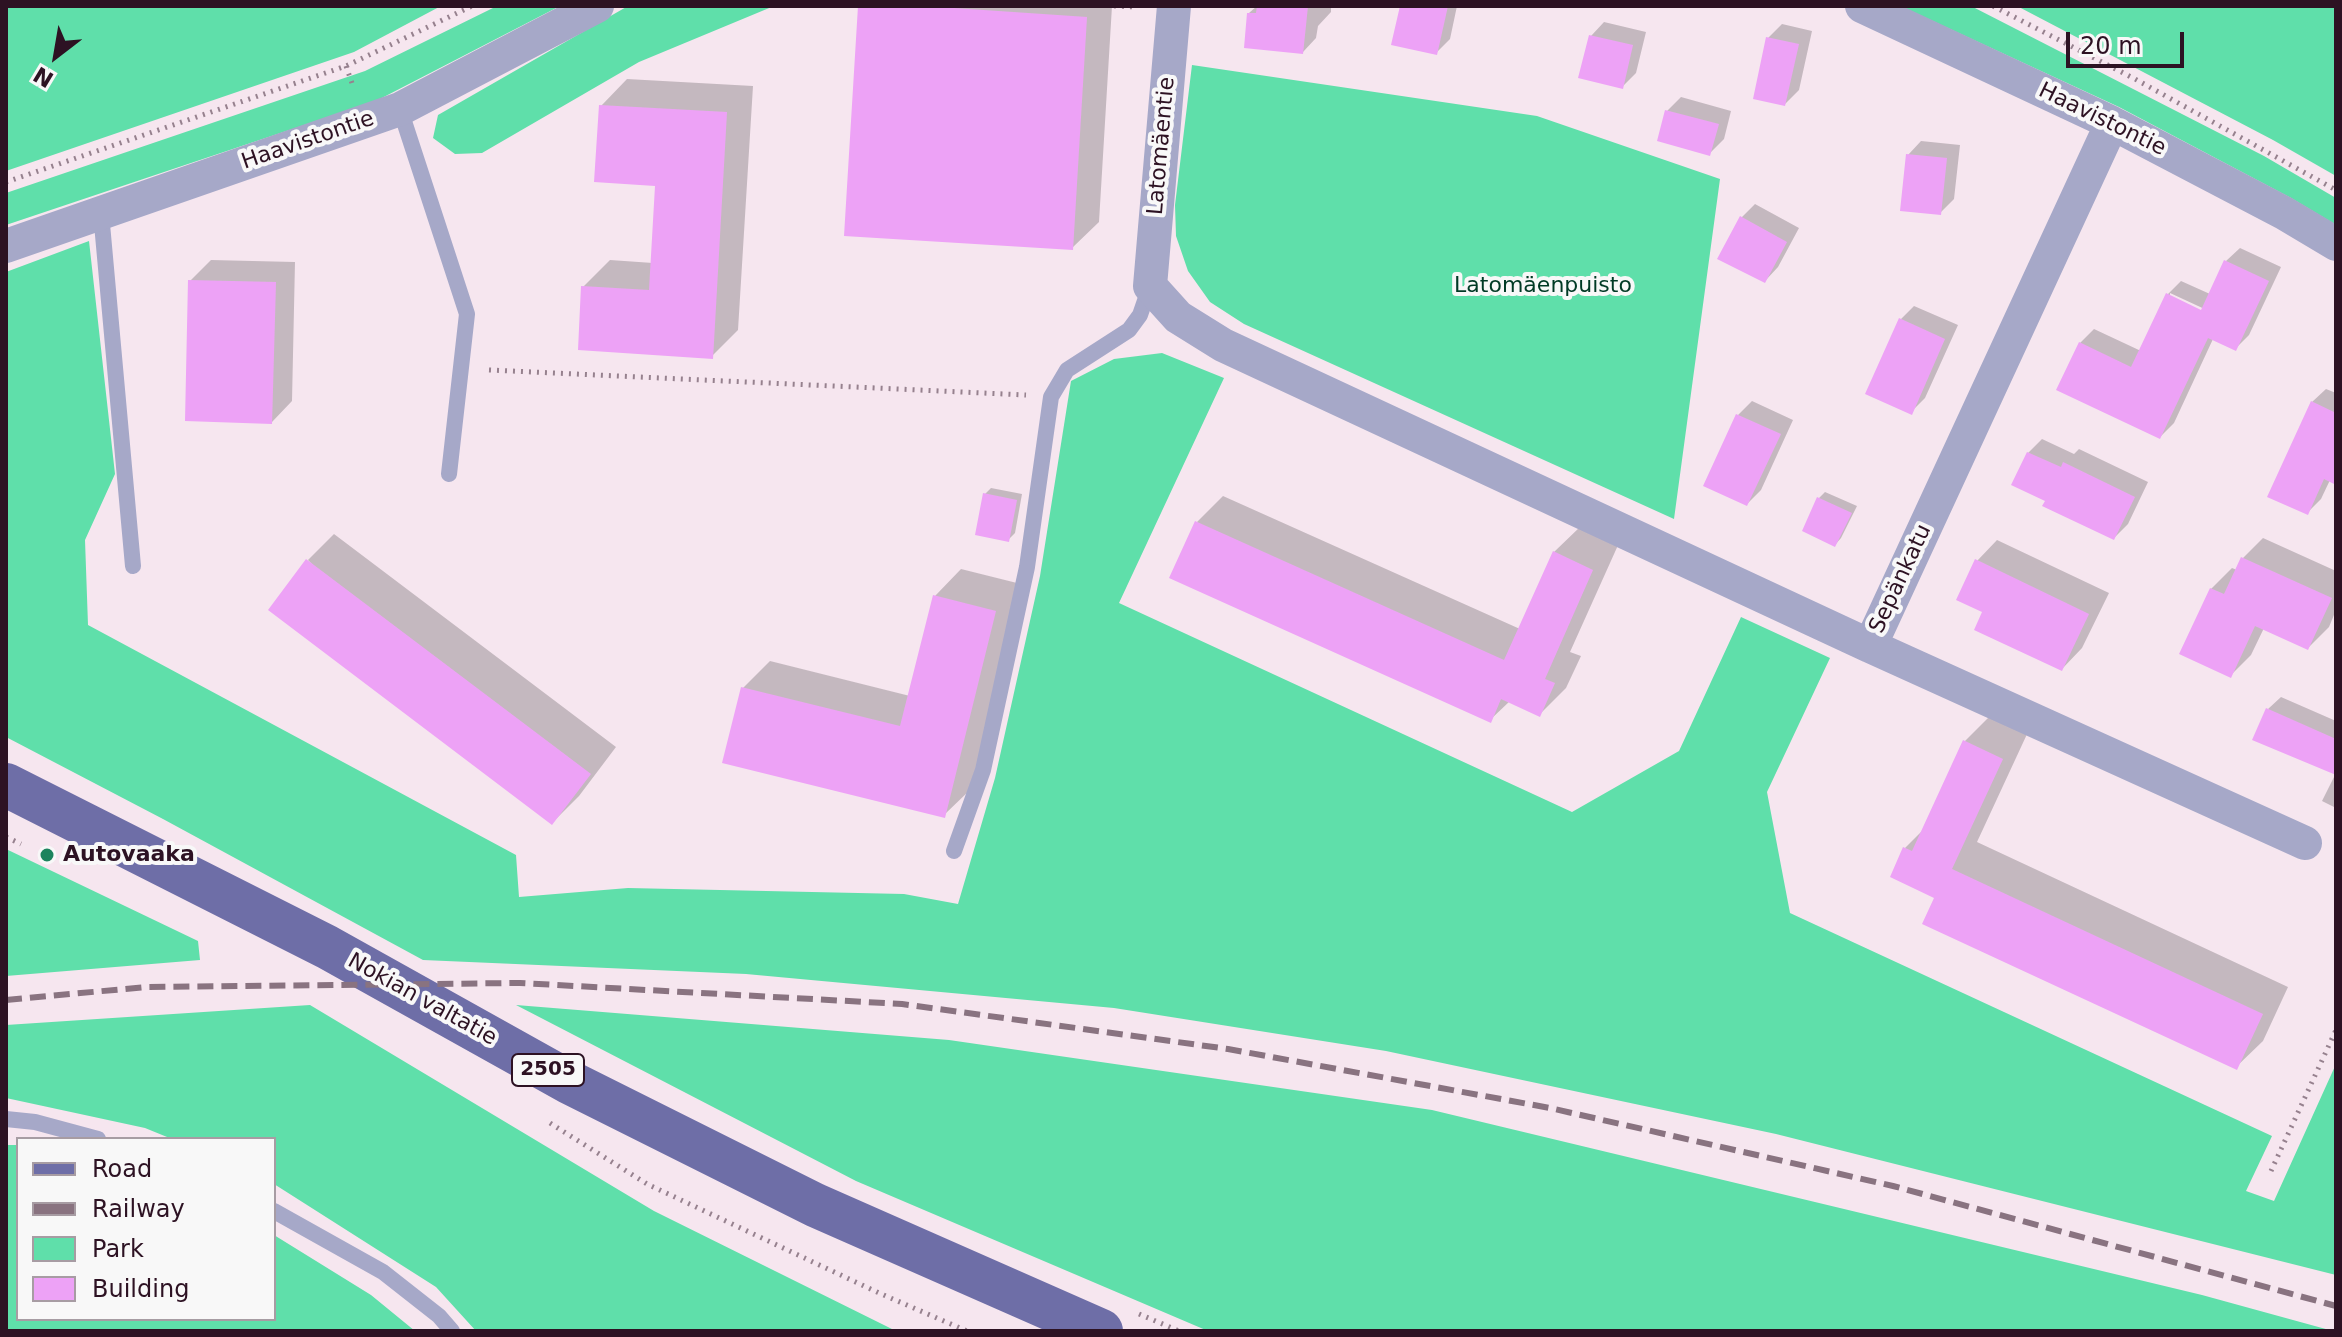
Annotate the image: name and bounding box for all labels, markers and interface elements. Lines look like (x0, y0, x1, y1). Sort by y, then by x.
north arrow (16, 16, 96, 96)
scale bar (2070, 16, 2188, 66)
text: 20 m (2080, 32, 2142, 60)
text: N (29, 62, 58, 92)
street label: Latomäentie (1143, 76, 1181, 216)
street label: Haavistontie (2034, 78, 2170, 162)
street label: Haavistontie (238, 106, 378, 176)
park label: Latomäenpuisto (1454, 273, 1632, 299)
street label: Sepänkatu (1864, 520, 1938, 638)
place label: Autovaaka (63, 842, 195, 868)
marker: Autovaaka (38, 846, 56, 864)
street label: Nokian valtatie (343, 948, 501, 1052)
road number: 2505 (512, 1054, 584, 1086)
legend (16, 1137, 276, 1321)
text: Road (92, 1155, 152, 1183)
text: Railway (92, 1195, 185, 1223)
text: Park (92, 1235, 144, 1263)
text: Building (92, 1275, 189, 1303)

